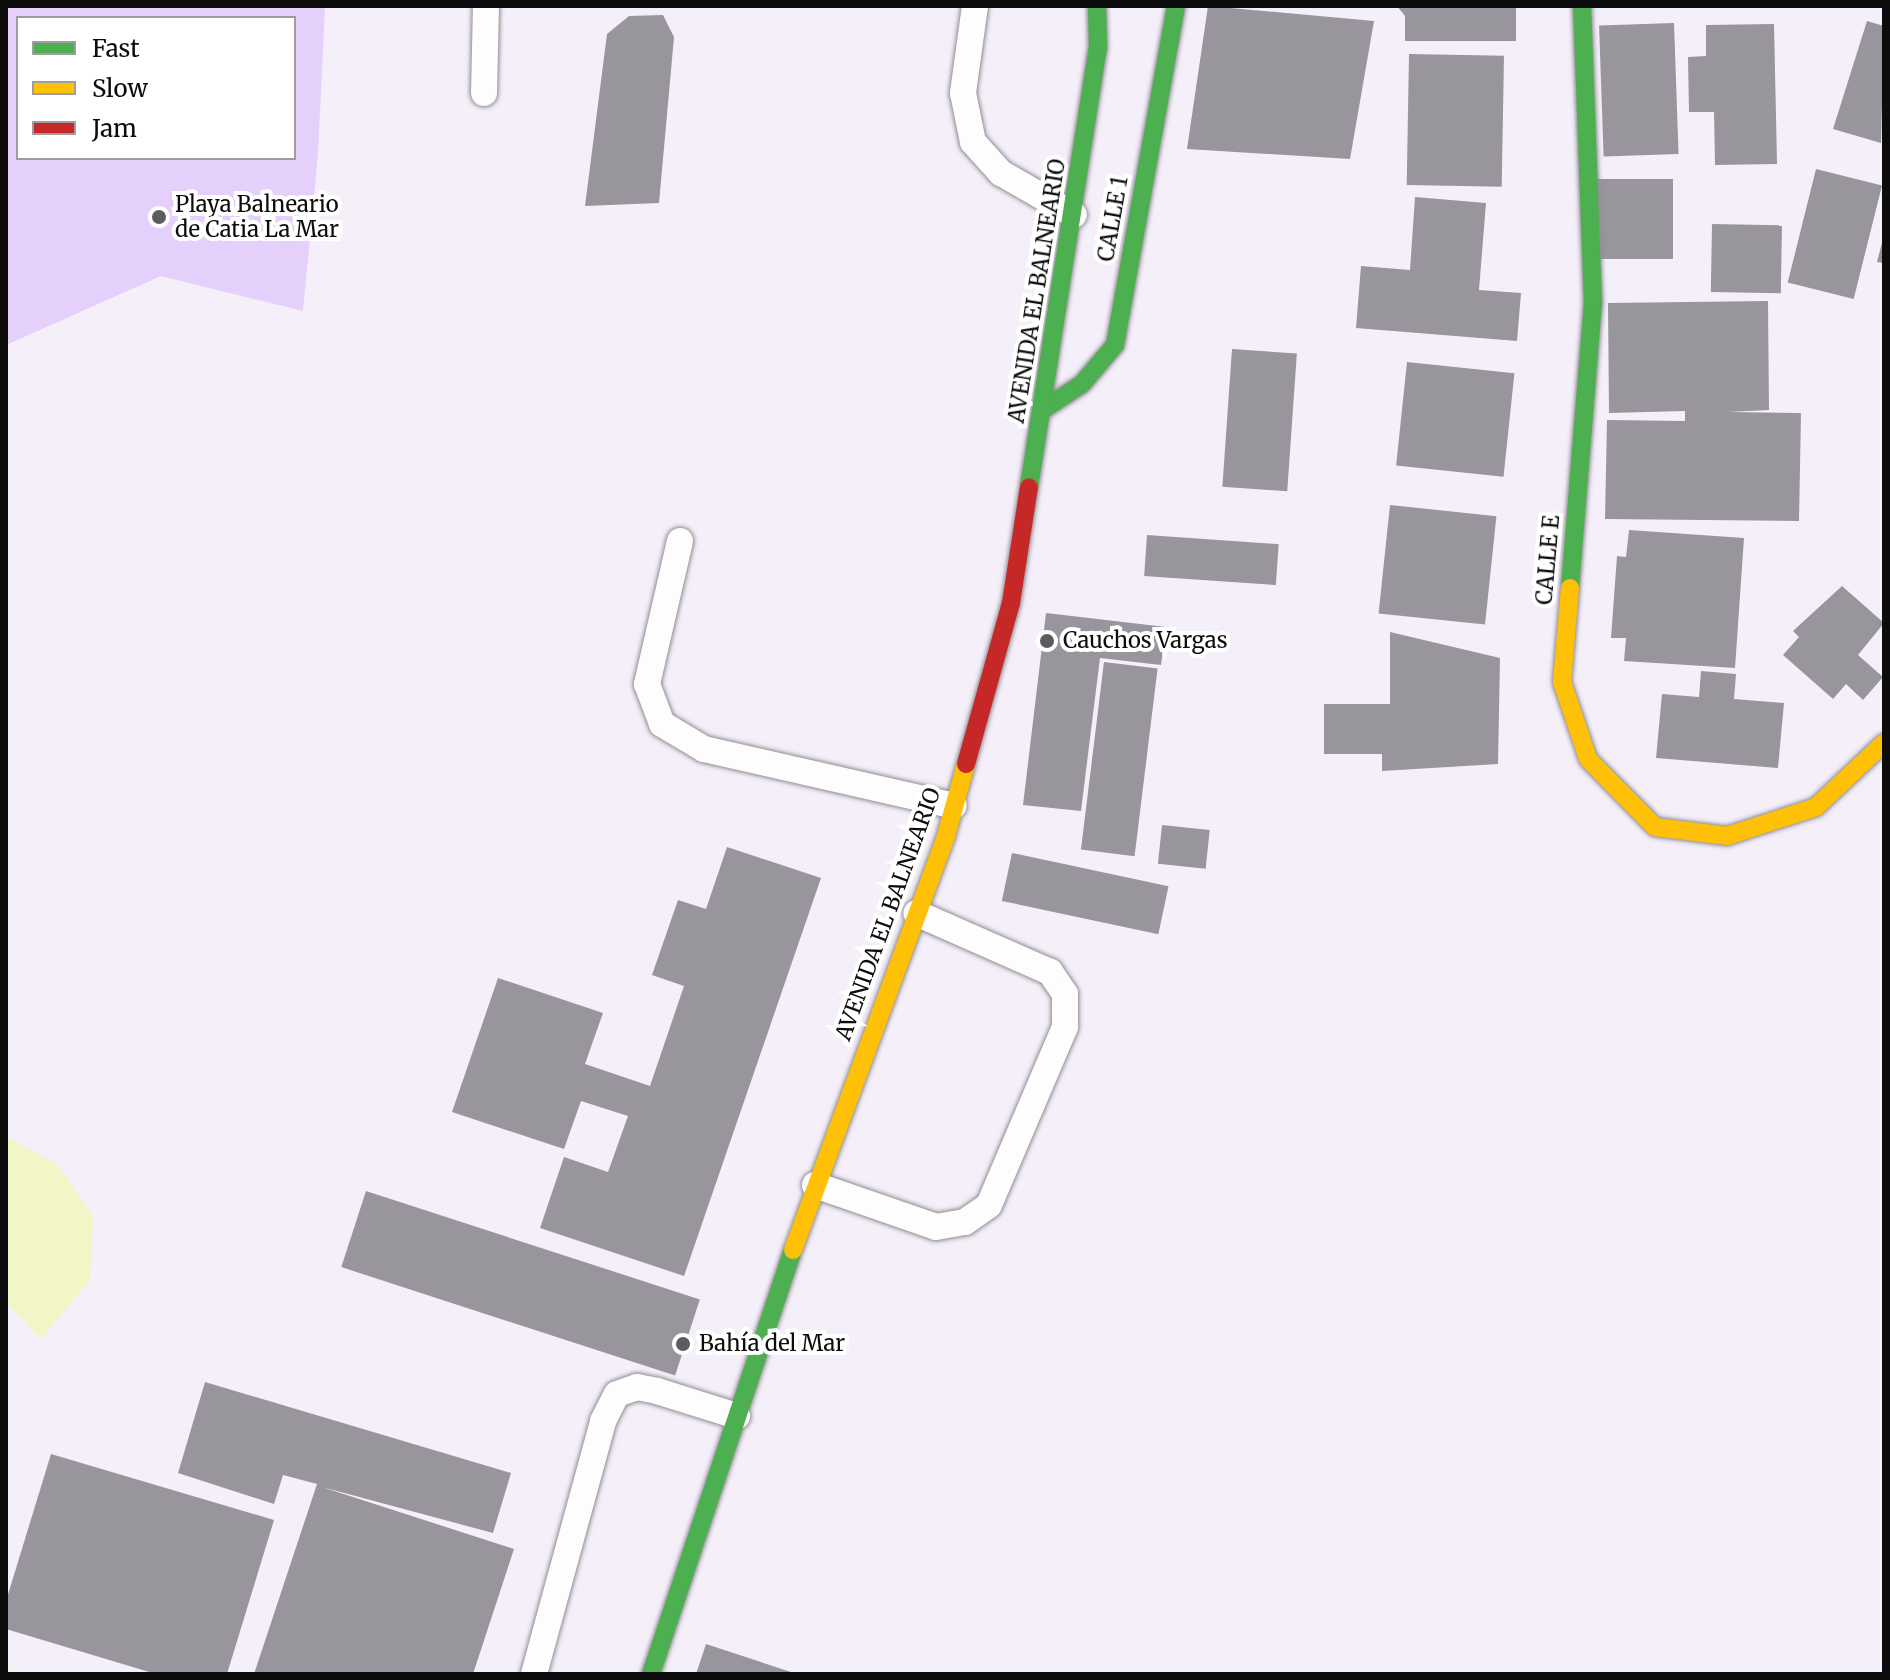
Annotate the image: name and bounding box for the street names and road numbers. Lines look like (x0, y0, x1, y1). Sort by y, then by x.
street label: AVENIDA EL BALNEARIO (1003, 157, 1071, 425)
street label: CALLE 1 (1093, 174, 1133, 264)
street label: CALLE E (1531, 514, 1565, 606)
street label: AVENIDA EL BALNEARIO (830, 784, 946, 1044)

